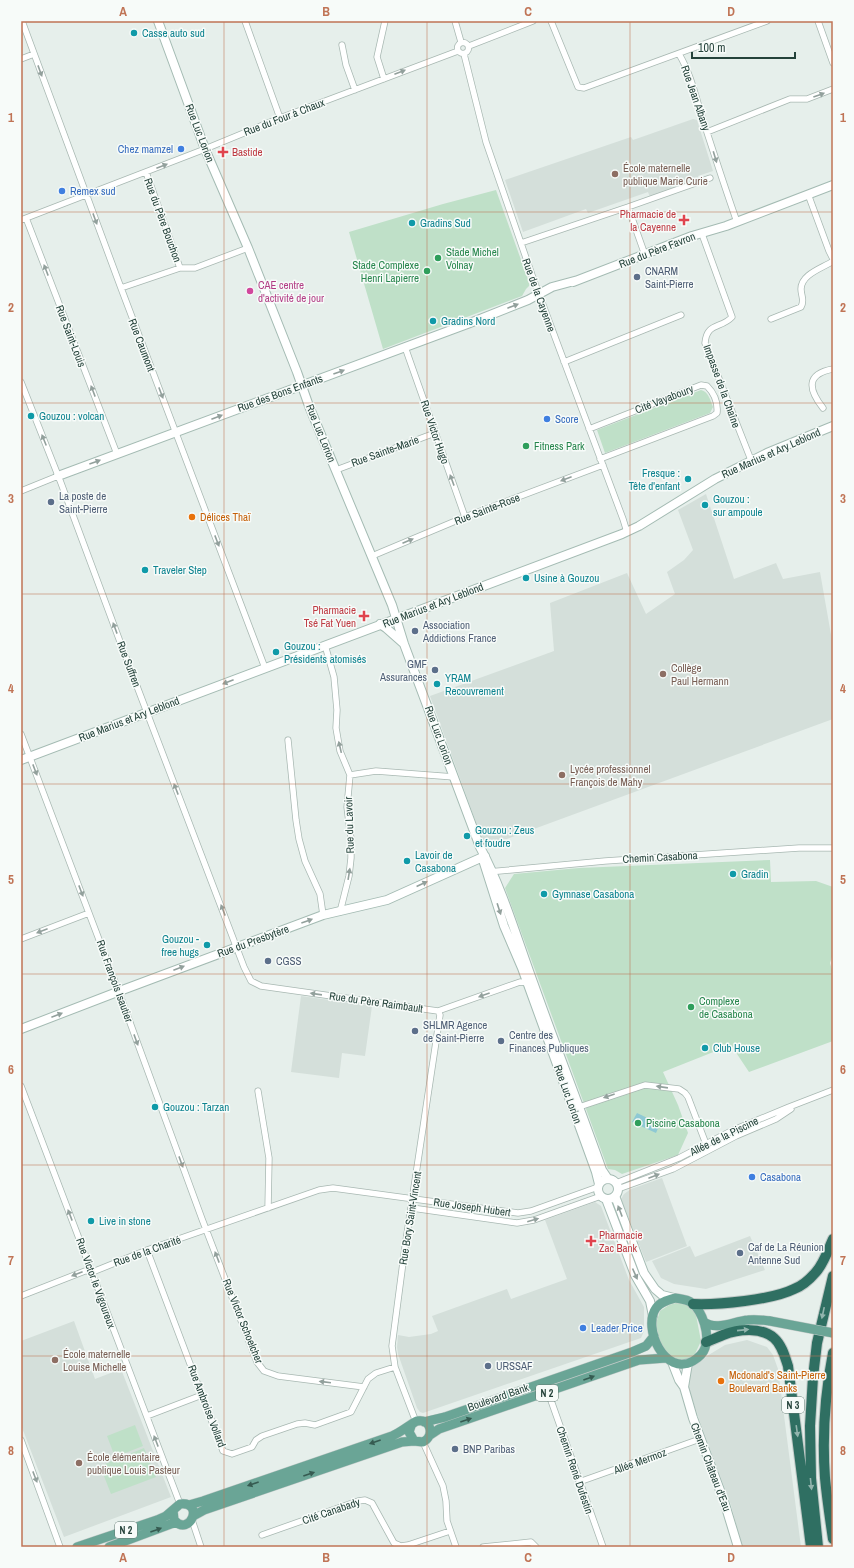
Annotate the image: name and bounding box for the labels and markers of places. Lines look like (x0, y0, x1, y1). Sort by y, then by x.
place label: Casse auto sud (142, 26, 205, 40)
marker: Casse auto sud (129, 28, 139, 38)
place label: Chez mamzel (118, 142, 173, 156)
marker: Chez mamzel (176, 144, 186, 154)
place label: Bastide (232, 145, 263, 159)
marker: Bastide (217, 146, 229, 158)
place label: École maternelle publique Marie Curie (623, 161, 708, 188)
marker: École maternelle publique Marie Curie (610, 169, 620, 179)
place label: Remex sud (70, 184, 116, 198)
marker: Remex sud (57, 186, 67, 196)
place label: Pharmacie de la Cayenne (620, 207, 676, 234)
marker: Pharmacie de la Cayenne (679, 215, 689, 225)
place label: Gradins Sud (420, 216, 471, 230)
marker: Gradins Sud (407, 218, 417, 228)
place label: Stade Michel Volnay (446, 245, 499, 272)
marker: Stade Michel Volnay (433, 253, 443, 263)
place label: Stade Complexe Henri Lapierre (352, 258, 419, 285)
place label: CNARM Saint-Pierre (645, 264, 694, 291)
marker: Stade Complexe Henri Lapierre (422, 266, 432, 276)
marker: CNARM Saint-Pierre (632, 272, 642, 282)
place label: CAE centre d'activité de jour (258, 278, 324, 305)
marker: CAE centre d'activité de jour (245, 286, 255, 296)
place label: Gradins Nord (441, 314, 495, 328)
marker: Gradins Nord (428, 316, 438, 326)
place label: Gouzou : volcan (39, 409, 104, 423)
marker: Gouzou : volcan (26, 411, 36, 421)
place label: Score (555, 412, 579, 426)
marker: Score (542, 414, 552, 424)
place label: Fitness Park (534, 439, 585, 453)
marker: Fitness Park (521, 441, 531, 451)
place label: Fresque : Tête d'enfant (629, 466, 680, 493)
marker: Fresque : Tête d'enfant (683, 474, 693, 484)
place label: La poste de Saint-Pierre (59, 489, 108, 516)
place label: Gouzou : sur ampoule (713, 492, 763, 519)
marker: La poste de Saint-Pierre (46, 497, 56, 507)
marker: Gouzou : sur ampoule (700, 500, 710, 510)
place label: Délices Thaï (200, 510, 251, 524)
marker: Délices Thaï (187, 512, 197, 522)
place label: Traveler Step (153, 563, 207, 577)
marker: Traveler Step (140, 565, 150, 575)
place label: Usine à Gouzou (534, 571, 599, 585)
marker: Usine à Gouzou (521, 573, 531, 583)
place label: Pharmacie Tsé Fat Yuen (304, 603, 356, 630)
marker: Pharmacie Tsé Fat Yuen (359, 611, 369, 621)
place label: Association Addictions France (422, 618, 496, 645)
marker: Association Addictions France (410, 626, 420, 636)
place label: Gouzou : Présidents atomisés (284, 639, 367, 666)
marker: Gouzou : Présidents atomisés (271, 647, 281, 657)
place label: GMF Assurances (379, 657, 427, 684)
place label: Collège Paul Hermann (671, 661, 729, 688)
marker: GMF Assurances (430, 665, 440, 675)
marker: Collège Paul Hermann (658, 669, 668, 679)
place label: YRAM Recouvrement (445, 671, 504, 698)
marker: YRAM Recouvrement (432, 679, 442, 689)
place label: Lycée professionnel François de Mahy (570, 762, 650, 789)
marker: Lycée professionnel François de Mahy (557, 770, 567, 780)
place label: Gouzou : Zeus et foudre (475, 823, 535, 850)
marker: Gouzou : Zeus et foudre (462, 831, 472, 841)
place label: Lavoir de Casabona (415, 848, 456, 875)
marker: Lavoir de Casabona (402, 856, 412, 866)
place label: Gradin (741, 867, 769, 881)
marker: Gradin (728, 869, 738, 879)
place label: Gymnase Casabona (552, 887, 634, 901)
marker: Gymnase Casabona (539, 889, 549, 899)
place label: Gouzou - free hugs (161, 932, 199, 959)
marker: Gouzou - free hugs (202, 940, 212, 950)
place label: CGSS (276, 954, 302, 968)
marker: CGSS (263, 956, 273, 966)
place label: Complexe de Casabona (699, 994, 753, 1021)
marker: Complexe de Casabona (686, 1002, 696, 1012)
place label: SHLMR Agence de Saint-Pierre (423, 1018, 487, 1045)
marker: SHLMR Agence de Saint-Pierre (410, 1026, 420, 1036)
place label: Centre des Finances Publiques (509, 1028, 589, 1055)
marker: Centre des Finances Publiques (496, 1036, 506, 1046)
place label: Club House (713, 1041, 760, 1055)
marker: Club House (700, 1043, 710, 1053)
place label: Gouzou : Tarzan (163, 1100, 229, 1114)
marker: Gouzou : Tarzan (150, 1102, 160, 1112)
place label: Piscine Casabona (646, 1116, 720, 1130)
marker: Piscine Casabona (633, 1118, 643, 1128)
place label: Casabona (760, 1170, 801, 1184)
marker: Casabona (747, 1172, 757, 1182)
place label: Live in stone (99, 1214, 151, 1228)
marker: Live in stone (86, 1216, 96, 1226)
place label: Pharmacie Zac Bank (599, 1228, 643, 1255)
marker: Pharmacie Zac Bank (586, 1236, 596, 1246)
place label: Caf de La Réunion Antenne Sud (747, 1240, 824, 1267)
marker: Caf de La Réunion Antenne Sud (735, 1248, 745, 1258)
place label: Leader Price (591, 1321, 643, 1335)
marker: Leader Price (578, 1323, 588, 1333)
place label: École maternelle Louise Michelle (63, 1347, 130, 1374)
marker: École maternelle Louise Michelle (50, 1355, 60, 1365)
place label: URSSAF (496, 1359, 533, 1373)
marker: URSSAF (483, 1361, 493, 1371)
place label: Mcdonald's Saint-Pierre Boulevard Banks (729, 1368, 825, 1395)
marker: Mcdonald's Saint-Pierre Boulevard Banks (716, 1376, 726, 1386)
place label: BNP Paribas (463, 1442, 515, 1456)
marker: BNP Paribas (450, 1444, 460, 1454)
place label: École élémentaire publique Louis Pasteur (87, 1450, 180, 1477)
marker: École élémentaire publique Louis Pasteur (74, 1458, 84, 1468)

